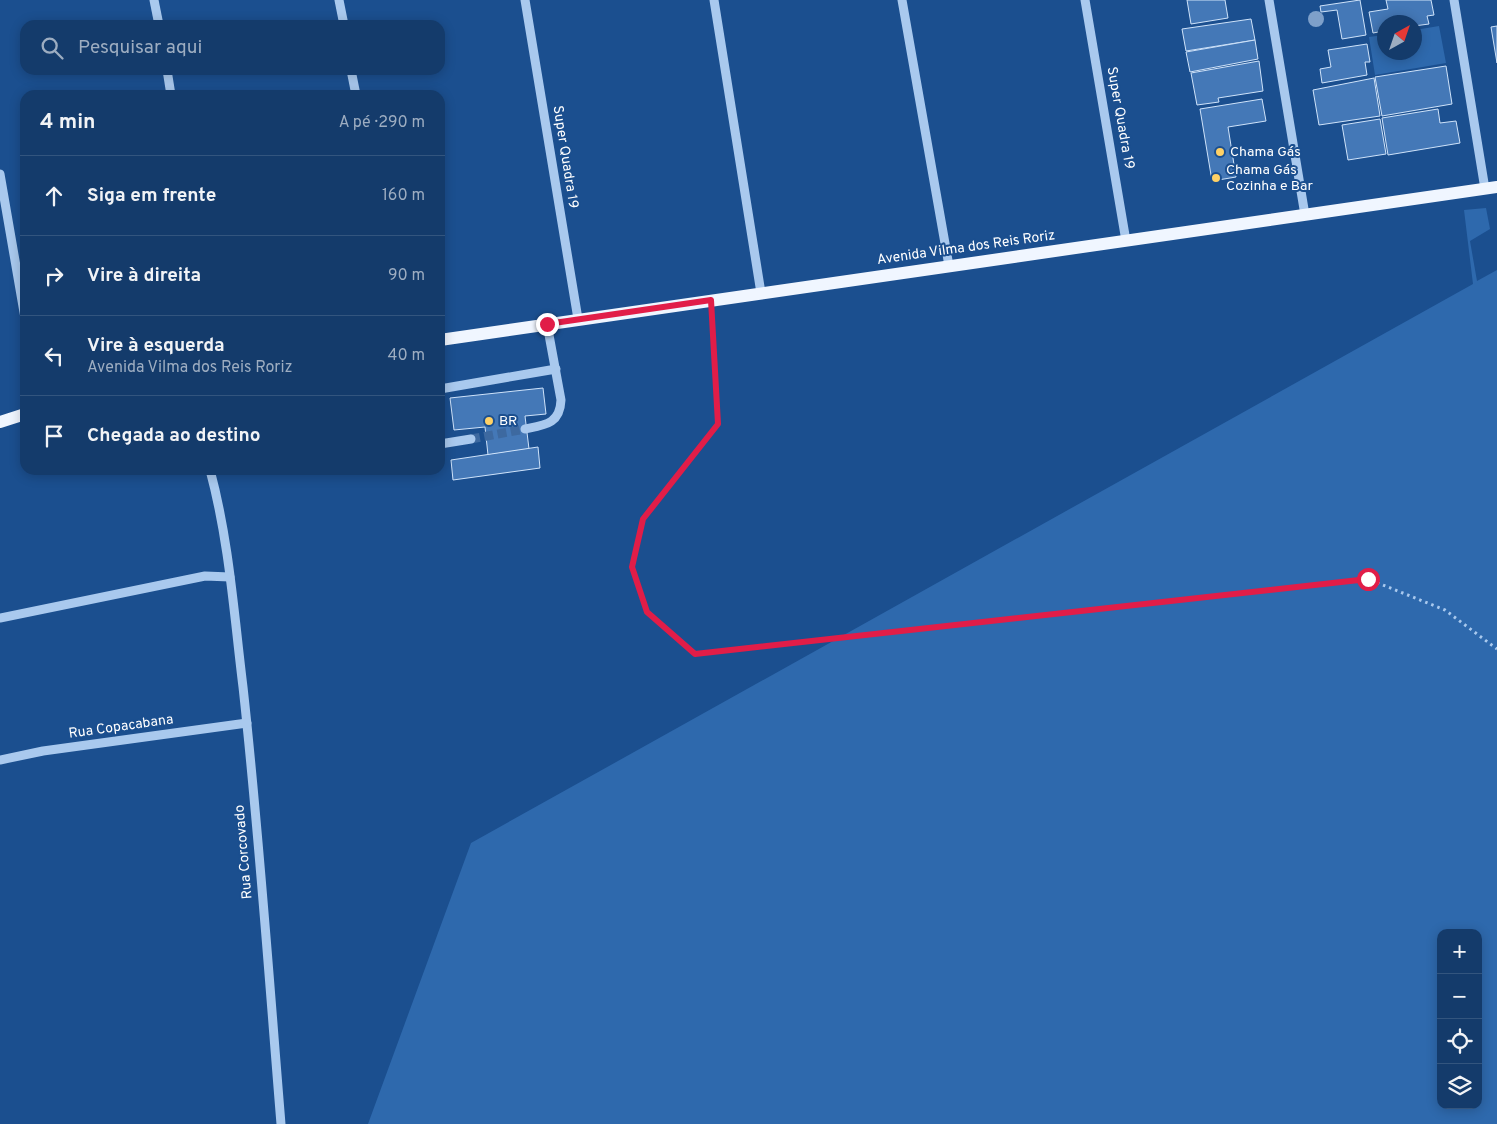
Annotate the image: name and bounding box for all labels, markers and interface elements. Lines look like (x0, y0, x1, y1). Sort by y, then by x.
north arrow (1377, 15, 1422, 60)
search box (20, 20, 445, 75)
icon: search (38, 34, 66, 62)
text: Pesquisar aqui (78, 36, 202, 60)
street label: Super Quadra 19 (1103, 65, 1137, 171)
street label: Super Quadra 19 (548, 104, 582, 210)
text: 4 min (40, 109, 96, 136)
text: A pé · 290 m (339, 113, 425, 133)
place label: Chama Gás (1230, 144, 1301, 161)
marker: Chama Gás (1214, 146, 1226, 158)
place label: Chama Gás Cozinha e Bar (1226, 162, 1314, 195)
marker: Chama Gás Cozinha e Bar (1210, 172, 1222, 184)
icon: ahead (40, 182, 68, 210)
text: Siga em frente (87, 184, 216, 208)
text: 160 m (382, 186, 425, 206)
street label: Avenida Vilma dos Reis Roriz (876, 227, 1056, 269)
icon: right (40, 262, 68, 290)
text: Vire à direita (87, 264, 201, 288)
text: 90 m (388, 266, 425, 286)
route end (536, 313, 559, 336)
text: Vire à esquerda (87, 334, 225, 358)
icon: left (40, 342, 68, 370)
text: 40 m (387, 346, 425, 366)
text: Avenida Vilma dos Reis Roriz (87, 358, 293, 378)
place label: BR (499, 413, 517, 430)
marker: BR (483, 415, 495, 427)
icon: arrive (40, 422, 68, 450)
text: Chegada ao destino (87, 424, 261, 448)
route start (1357, 568, 1380, 591)
street label: Rua Copacabana (68, 711, 174, 743)
street label: Rua Corcovado (231, 804, 257, 900)
map controls (1437, 929, 1482, 1109)
button: + (1437, 929, 1482, 974)
button: − (1437, 974, 1482, 1019)
button: locate (1437, 1019, 1482, 1064)
button: layers (1437, 1064, 1482, 1109)

